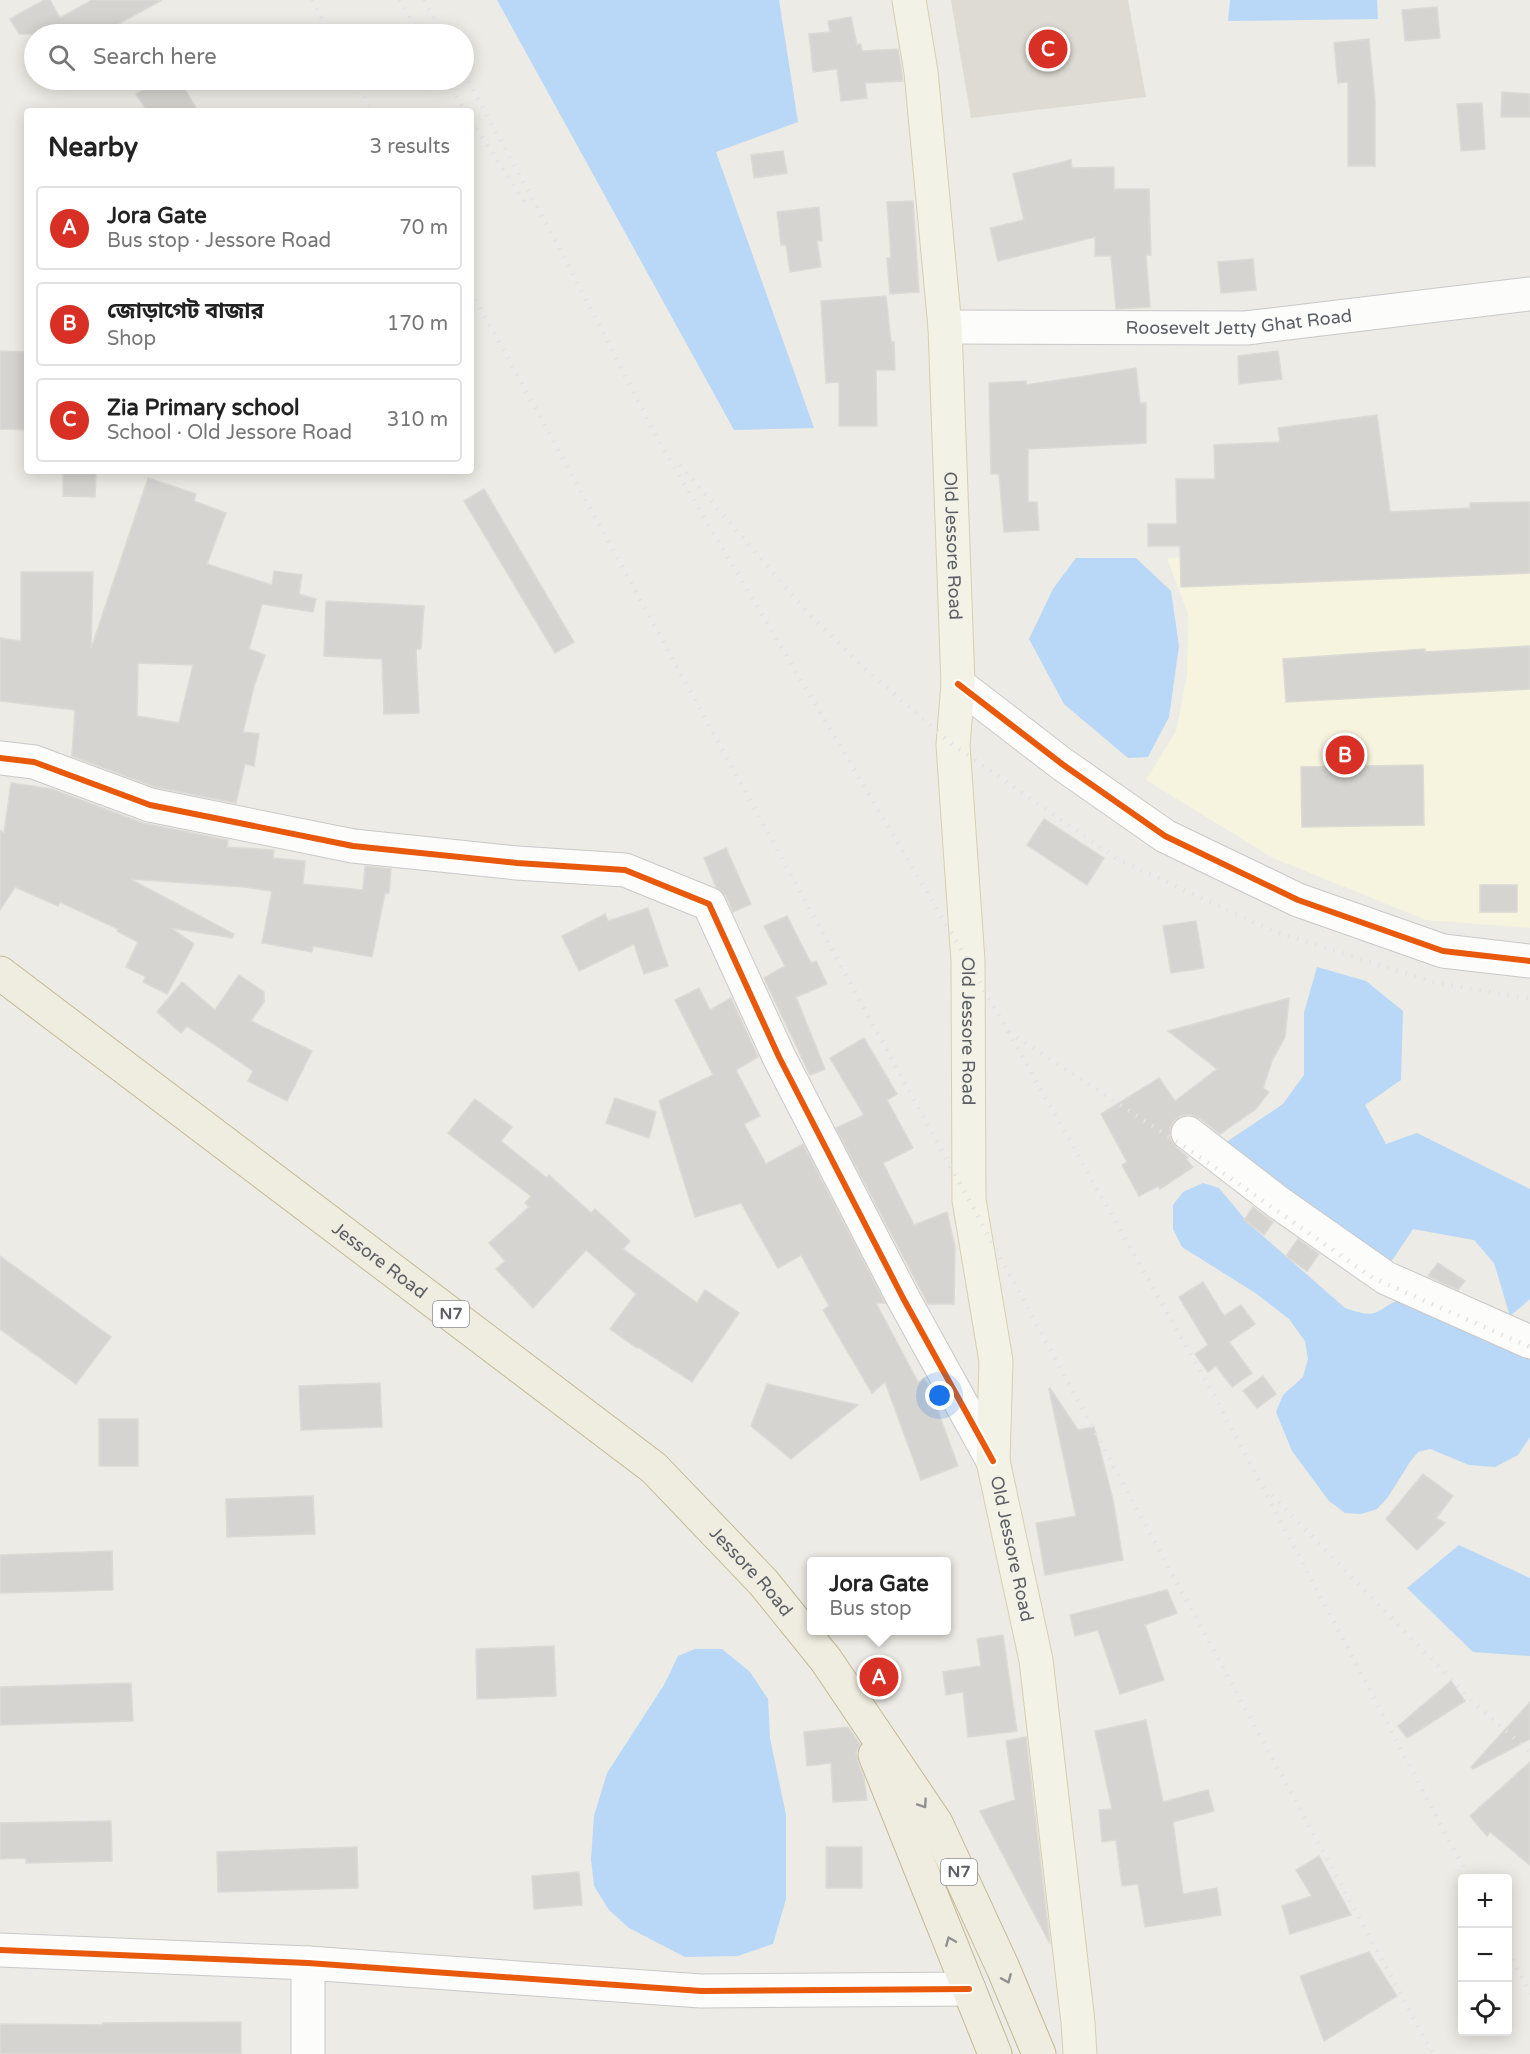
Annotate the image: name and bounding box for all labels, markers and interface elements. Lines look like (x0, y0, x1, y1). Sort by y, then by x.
search box (24, 24, 474, 90)
pin: C (1028, 26, 1068, 72)
icon: search (45, 41, 78, 74)
text: Search here (93, 44, 217, 70)
text: Nearby (48, 132, 138, 163)
text: 3 results (370, 135, 450, 159)
text: Jora Gate (107, 203, 207, 229)
text: A (62, 216, 77, 240)
text: 70 m (399, 216, 448, 240)
text: Bus stop · Jessore Road (107, 229, 331, 253)
text: জোড়াগেট বাজার (107, 298, 264, 324)
street label: Roosevelt Jetty Ghat Road (1125, 304, 1353, 339)
text: B (63, 312, 76, 336)
text: 170 m (387, 312, 448, 336)
text: Shop (107, 327, 156, 351)
text: Zia Primary school (107, 395, 300, 421)
text: C (63, 408, 76, 432)
text: 310 m (387, 408, 448, 432)
text: School · Old Jessore Road (107, 421, 352, 445)
street label: Old Jessore Road (939, 471, 967, 620)
pin: B (1326, 732, 1364, 777)
street label: Old Jessore Road (957, 957, 980, 1105)
street label: Jessore Road (328, 1217, 431, 1303)
road number: N7 (433, 1301, 469, 1327)
your location (925, 1381, 954, 1410)
street label: Old Jessore Road (985, 1474, 1038, 1624)
street label: Jessore Road (705, 1522, 797, 1621)
popup (807, 1557, 951, 1635)
text: Jora Gate (829, 1571, 929, 1597)
text: Bus stop (829, 1597, 912, 1621)
pin: A (860, 1654, 898, 1700)
one-way arrow (916, 1797, 927, 1808)
road number: N7 (941, 1859, 977, 1885)
map controls (1458, 1874, 1512, 2036)
button: + (1458, 1874, 1512, 1928)
button: − (1458, 1928, 1512, 1982)
one-way arrow (945, 1936, 957, 1947)
one-way arrow (1000, 1973, 1012, 1984)
button: locate (1458, 1982, 1512, 2036)

